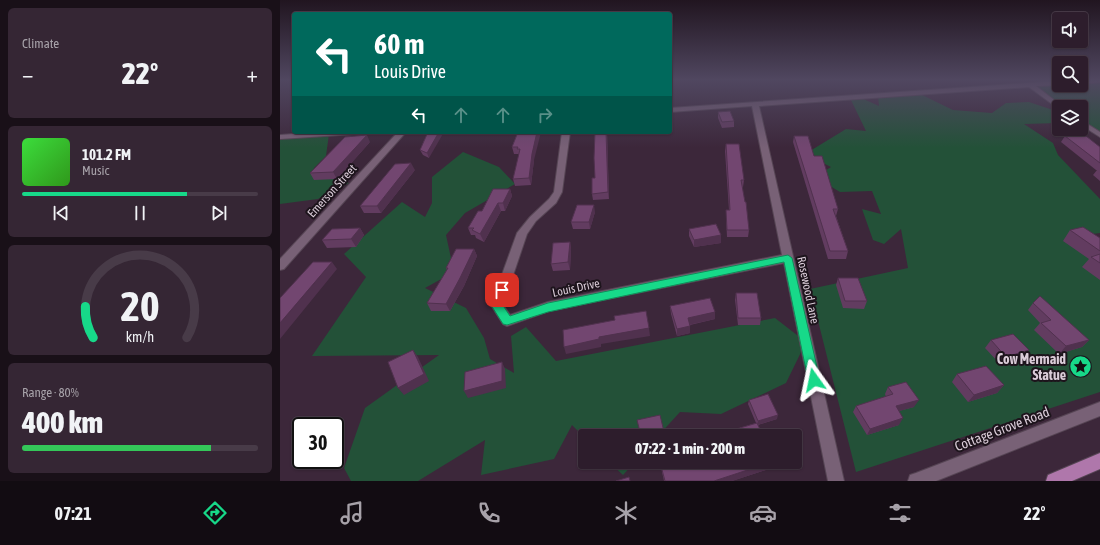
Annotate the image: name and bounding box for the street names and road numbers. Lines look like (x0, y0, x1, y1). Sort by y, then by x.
street label: Emerson Street (305, 161, 360, 220)
street label: Rosewood Lane (794, 255, 822, 325)
street label: Louis Drive (551, 276, 601, 300)
street label: Cottage Grove Road (952, 404, 1052, 454)

